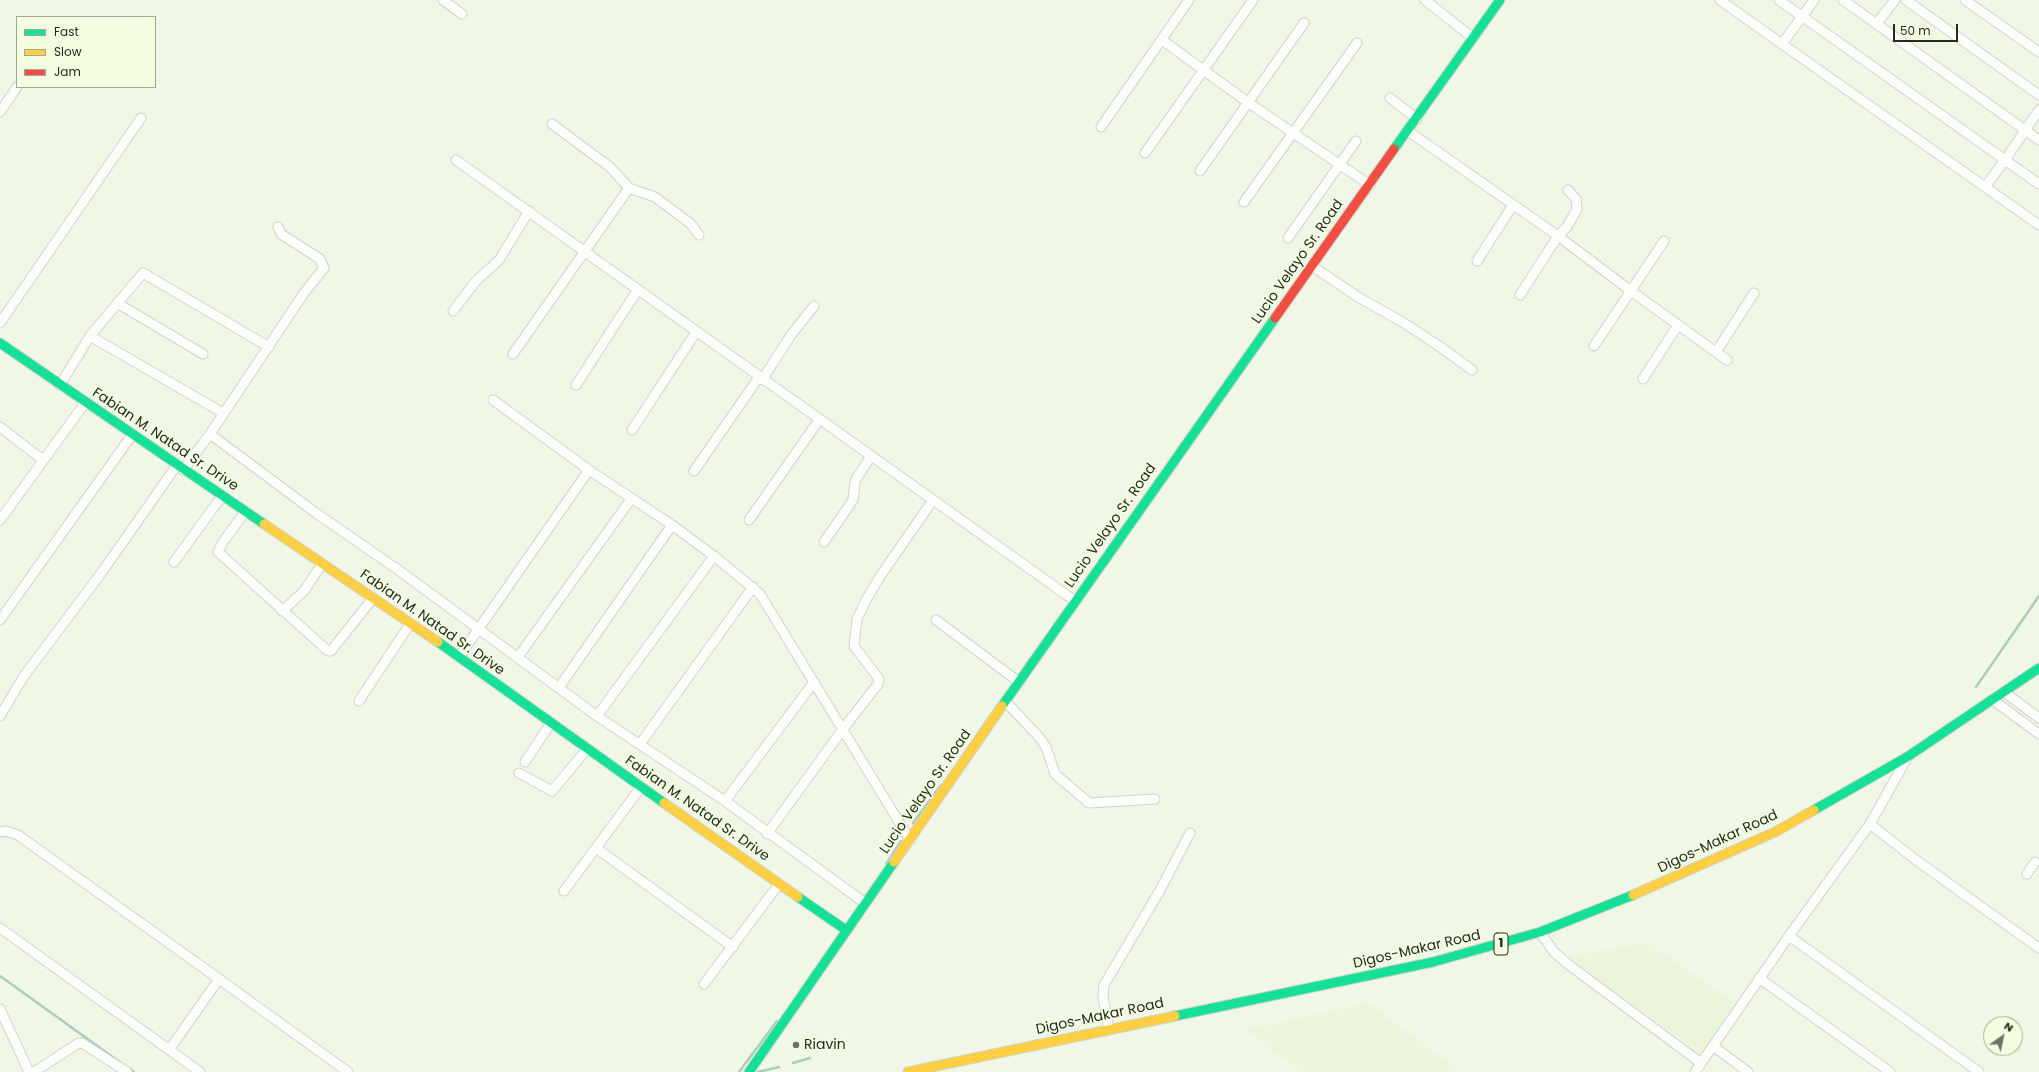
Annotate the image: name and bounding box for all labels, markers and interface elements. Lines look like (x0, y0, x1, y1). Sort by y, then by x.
legend (16, 16, 156, 88)
scale bar (1895, 16, 1960, 42)
text: 50 m (1900, 22, 1931, 39)
text: Fast (54, 23, 79, 40)
text: Slow (54, 43, 82, 60)
text: Jam (54, 63, 81, 80)
street label: Lucio Velayo Sr. Road (1249, 197, 1347, 327)
street label: Fabian M. Natad Sr. Drive (89, 385, 241, 495)
street label: Lucio Velayo Sr. Road (1062, 461, 1160, 591)
street label: Fabian M. Natad Sr. Drive (356, 567, 508, 679)
street label: Lucio Velayo Sr. Road (877, 727, 975, 857)
street label: Fabian M. Natad Sr. Drive (621, 753, 773, 865)
street label: Digos-Makar Road (1655, 807, 1781, 877)
street label: Digos-Makar Road (1352, 927, 1482, 973)
road number: 1 (1494, 933, 1508, 955)
street label: Digos-Makar Road (1035, 995, 1165, 1039)
north arrow (1983, 1016, 2023, 1056)
text: N (2001, 1018, 2017, 1036)
place label: Riavin (804, 1037, 846, 1053)
marker: Riavin (791, 1040, 801, 1050)

